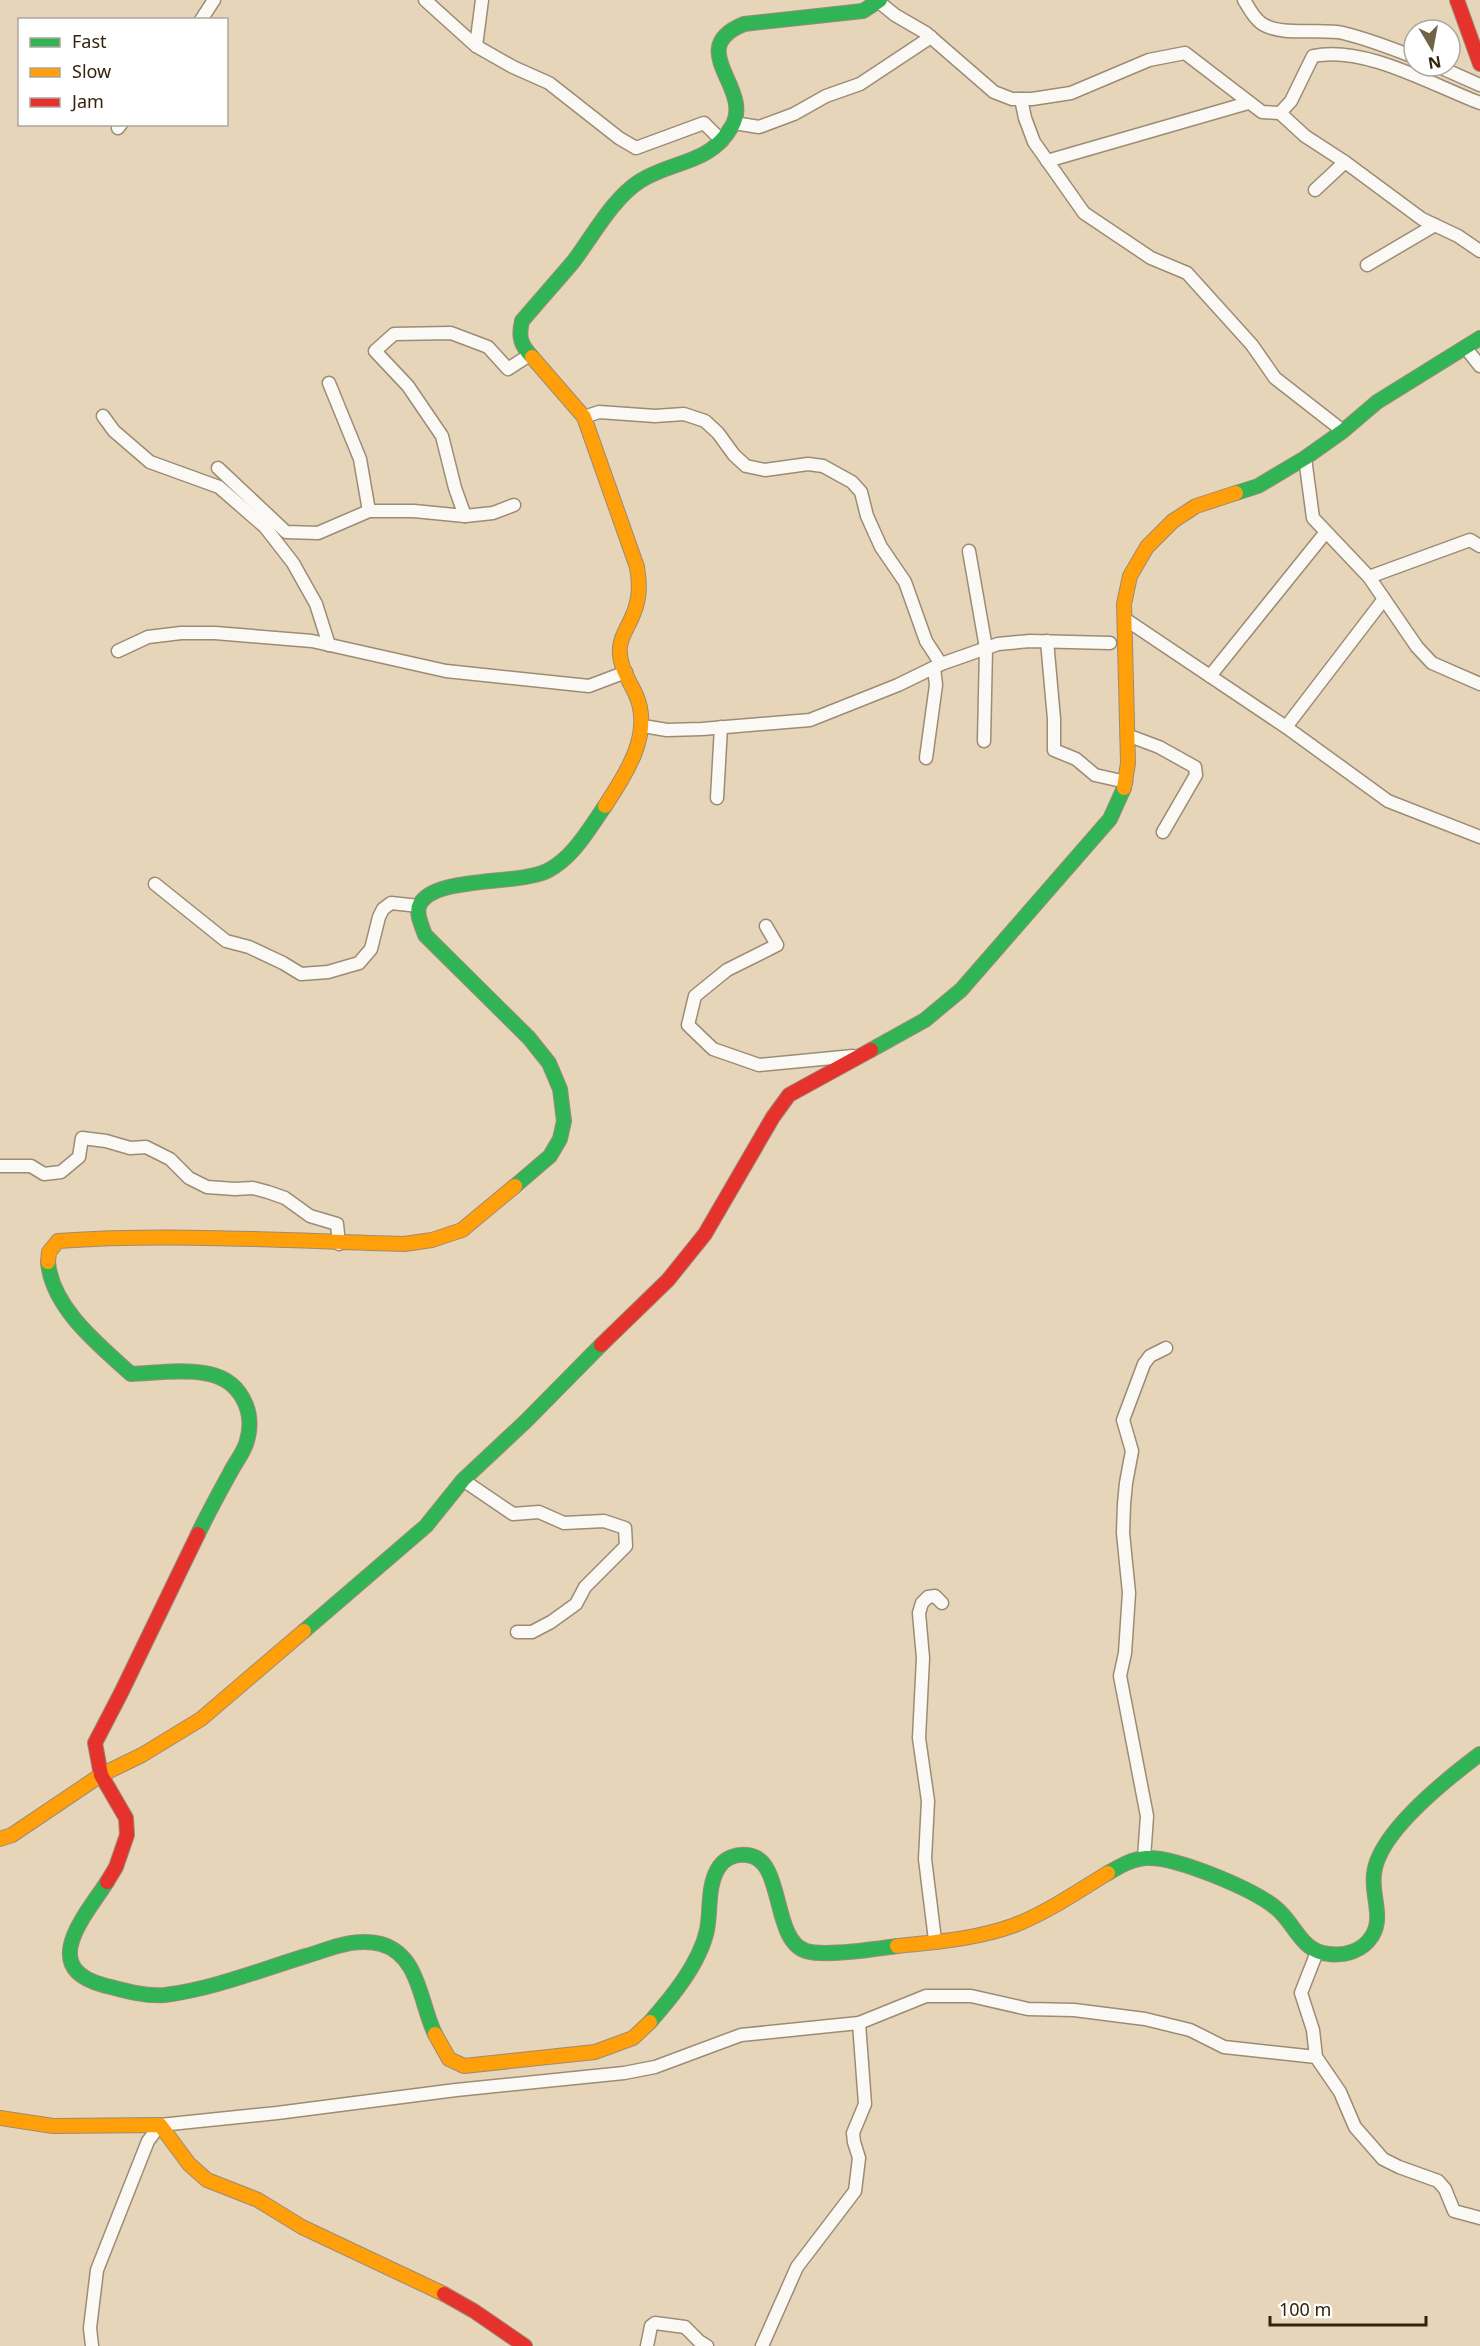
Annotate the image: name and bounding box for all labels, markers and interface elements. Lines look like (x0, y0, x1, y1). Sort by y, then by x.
legend (18, 18, 228, 126)
north arrow (1402, 18, 1462, 78)
text: Fast (72, 29, 107, 53)
text: N (1426, 51, 1443, 75)
text: Slow (72, 59, 111, 83)
text: Jam (70, 89, 104, 113)
scale bar (1270, 2289, 1426, 2327)
text: 100 m (1279, 2297, 1331, 2321)

